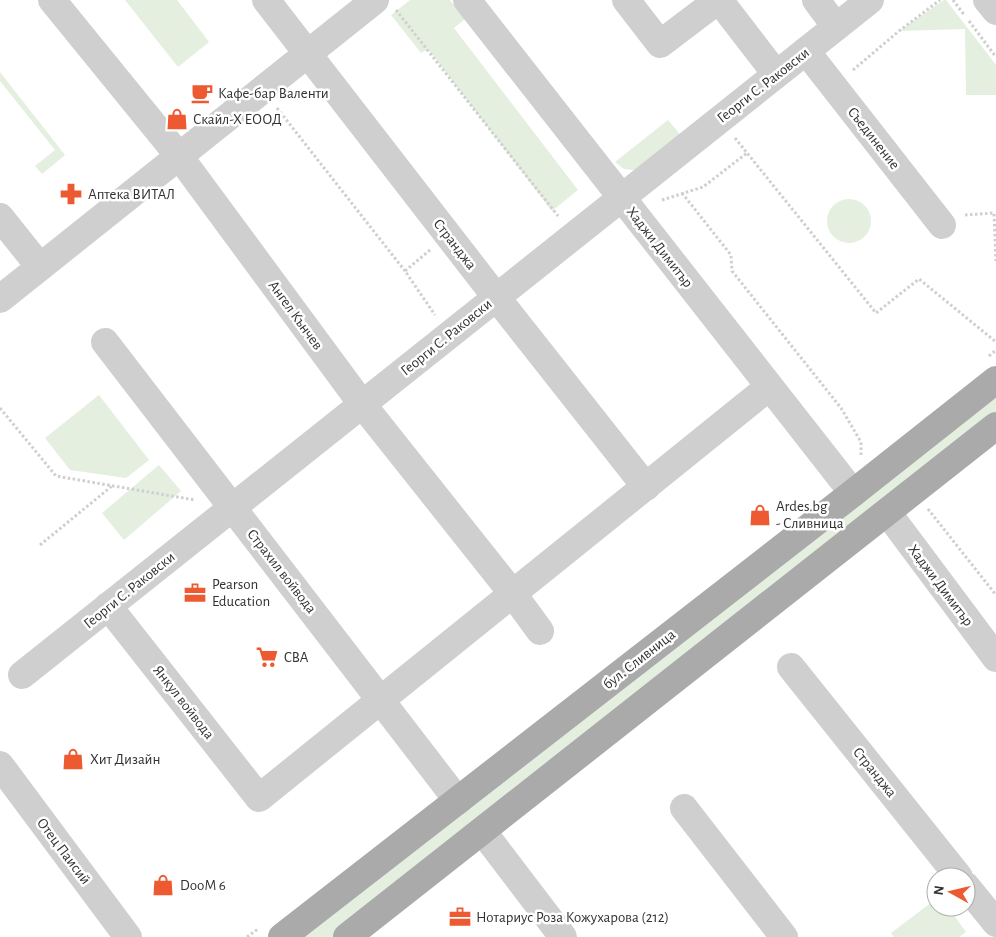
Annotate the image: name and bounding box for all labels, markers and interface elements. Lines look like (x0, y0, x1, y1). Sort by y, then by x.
street label: Георги С. Раковски (714, 45, 812, 126)
cafe icon: Кафе-бар Валенти (189, 80, 215, 106)
place label: Кафе-бар Валенти (218, 86, 329, 101)
street label: Съединение (845, 104, 903, 172)
shop icon: Скайл-Х ЕООД (164, 106, 190, 132)
place label: Скайл-Х ЕООД (193, 112, 282, 127)
pharmacy icon: Аптека ВИТАЛ (58, 181, 84, 207)
place label: Аптека ВИТАЛ (88, 187, 175, 202)
street label: Хаджи Димитър (624, 204, 696, 291)
street label: Странджа (430, 216, 479, 273)
street label: Ангел Кънчев (266, 278, 326, 353)
street label: Георги С. Раковски (398, 296, 495, 379)
place label: Ardes.bg - Сливница (776, 499, 844, 531)
shop icon: Ardes.bg - Сливница (747, 502, 773, 528)
street label: Страхил войвода (244, 526, 319, 616)
street label: Хаджи Димитър (905, 542, 976, 629)
street label: Георги С. Раковски (81, 549, 178, 632)
place label: Pearson Education (212, 577, 270, 609)
office icon: Pearson Education (182, 580, 208, 606)
street label: бул. Сливница (600, 627, 678, 692)
supermarket icon: CBA (254, 644, 280, 670)
place label: CBA (284, 650, 309, 665)
street label: Янкул войвода (150, 663, 217, 742)
street label: Странджа (850, 744, 899, 800)
shop icon: Хит Дизайн (60, 746, 86, 772)
place label: Хит Дизайн (90, 752, 160, 767)
street label: Отец Паисий (34, 815, 93, 887)
north arrow (926, 867, 976, 917)
shop icon: DooM 6 (150, 872, 176, 898)
place label: DooM 6 (180, 878, 226, 893)
text: N (932, 885, 947, 896)
office icon: Нотариус Роза Кожухарова (212) (447, 904, 473, 930)
place label: Нотариус Роза Кожухарова (212) (476, 910, 669, 925)

